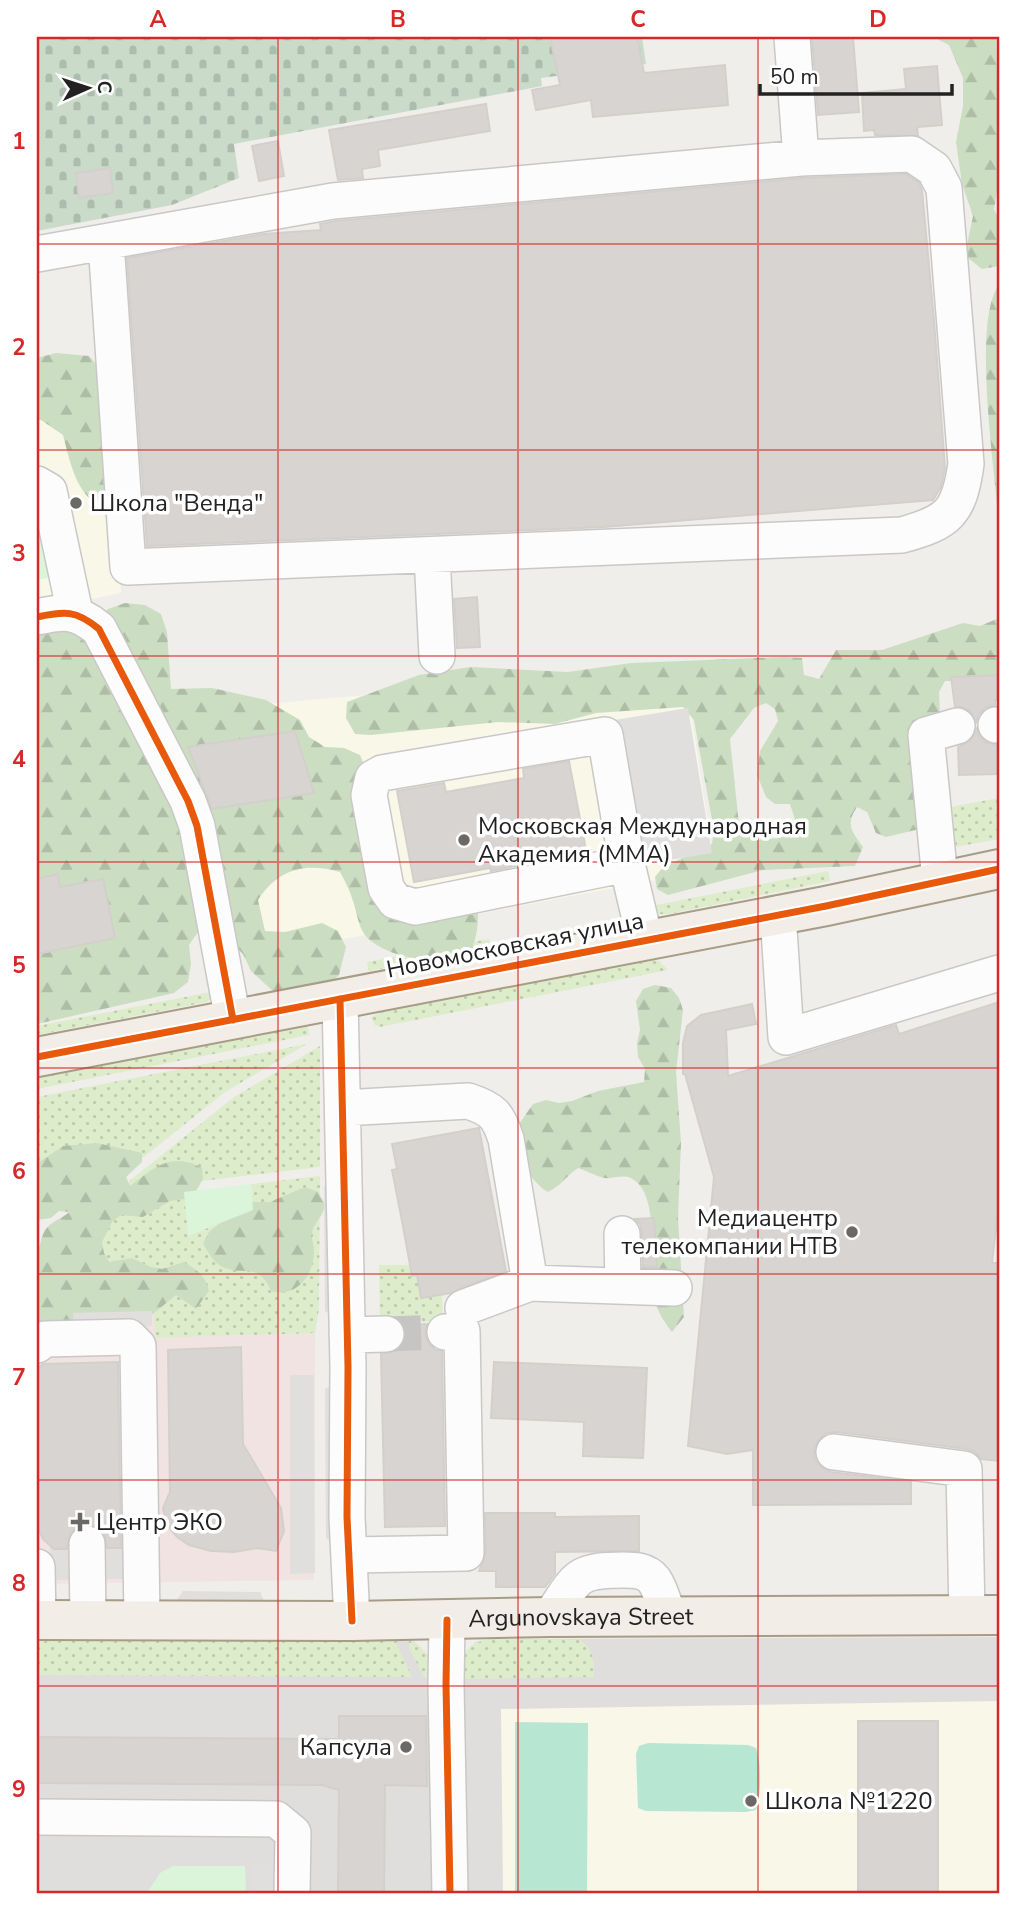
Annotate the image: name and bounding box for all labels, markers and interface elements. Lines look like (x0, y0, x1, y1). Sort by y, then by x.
text: A (149, 4, 167, 35)
text: B (390, 4, 406, 35)
text: C (630, 4, 646, 35)
text: D (869, 4, 887, 35)
north arrow (52, 52, 122, 122)
scale bar (760, 52, 952, 96)
text: 50 m (770, 63, 819, 91)
text: С (91, 80, 117, 94)
text: 1 (12, 126, 26, 157)
text: 2 (12, 332, 26, 363)
place label: Школа "Венда" (90, 487, 263, 519)
marker: Школа "Венда" (68, 495, 84, 511)
text: 3 (12, 538, 26, 569)
text: 4 (12, 744, 26, 775)
place label: Московская Международная Академия (ММА) (478, 810, 807, 870)
marker: Московская Международная Академия (ММА) (456, 832, 472, 848)
street label: Новомосковская улица (384, 904, 646, 986)
text: 5 (12, 950, 26, 981)
text: 6 (12, 1156, 26, 1187)
place label: Медиацентр телекомпании НТВ (621, 1202, 838, 1262)
marker: Медиацентр телекомпании НТВ (844, 1224, 860, 1240)
text: 7 (12, 1362, 26, 1393)
place label: Центр ЭКО (96, 1506, 223, 1538)
marker: Центр ЭКО (70, 1512, 90, 1532)
text: 8 (12, 1568, 26, 1599)
street label: Argunovskaya Street (468, 1600, 694, 1635)
place label: Капсула (300, 1731, 392, 1763)
marker: Капсула (398, 1739, 414, 1755)
text: 9 (12, 1774, 26, 1805)
place label: Школа №1220 (765, 1785, 933, 1817)
marker: Школа №1220 (743, 1793, 759, 1809)

